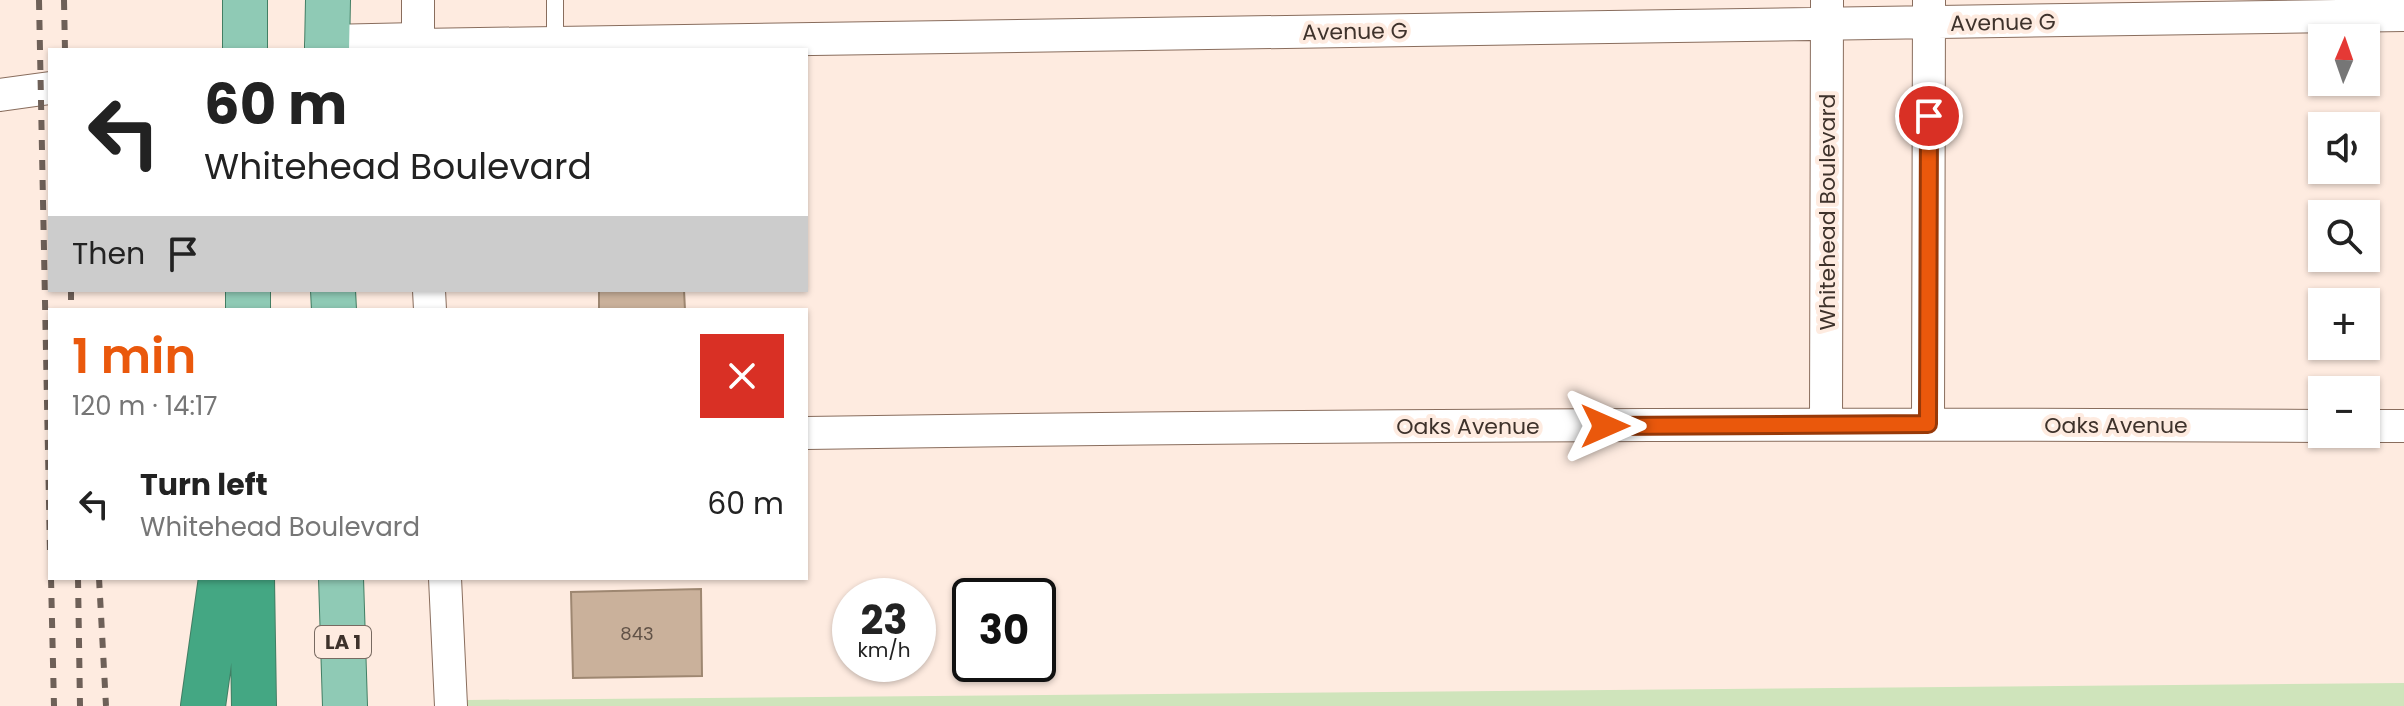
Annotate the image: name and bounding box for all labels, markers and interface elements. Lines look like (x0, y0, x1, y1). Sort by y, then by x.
street label: Avenue G (1950, 6, 2056, 39)
street label: Avenue G (1302, 15, 1408, 48)
north arrow (2308, 24, 2380, 96)
map controls (2308, 24, 2380, 448)
text: 60 m (204, 65, 347, 144)
icon: left (72, 80, 176, 184)
pin (1895, 82, 1963, 150)
street label: Whitehead Boulevard (1812, 94, 1843, 330)
icon: arrive (1907, 94, 1951, 138)
button: sound (2308, 112, 2380, 184)
text: Whitehead Boulevard (204, 141, 592, 192)
button: search (2308, 200, 2380, 272)
text: Then (72, 232, 145, 275)
icon: arrive (161, 232, 205, 276)
button: + (2308, 288, 2380, 360)
text: 1 min (72, 323, 196, 390)
button: close (700, 334, 784, 418)
button: − (2308, 376, 2380, 448)
position arrow (1563, 384, 1647, 468)
text: 120 m · 14:17 (72, 388, 217, 424)
street label: Oaks Avenue (2044, 410, 2188, 441)
street label: Oaks Avenue (1396, 411, 1540, 442)
text: Turn left (140, 463, 268, 506)
icon: left (72, 482, 116, 526)
text: 60 m (707, 482, 784, 525)
text: Whitehead Boulevard (140, 509, 420, 545)
speed limit sign: 30 (952, 578, 1056, 682)
text: 23 (860, 592, 908, 648)
house number: 843 (620, 621, 654, 646)
road number: LA 1 (315, 626, 371, 658)
text: km/h (857, 636, 911, 664)

